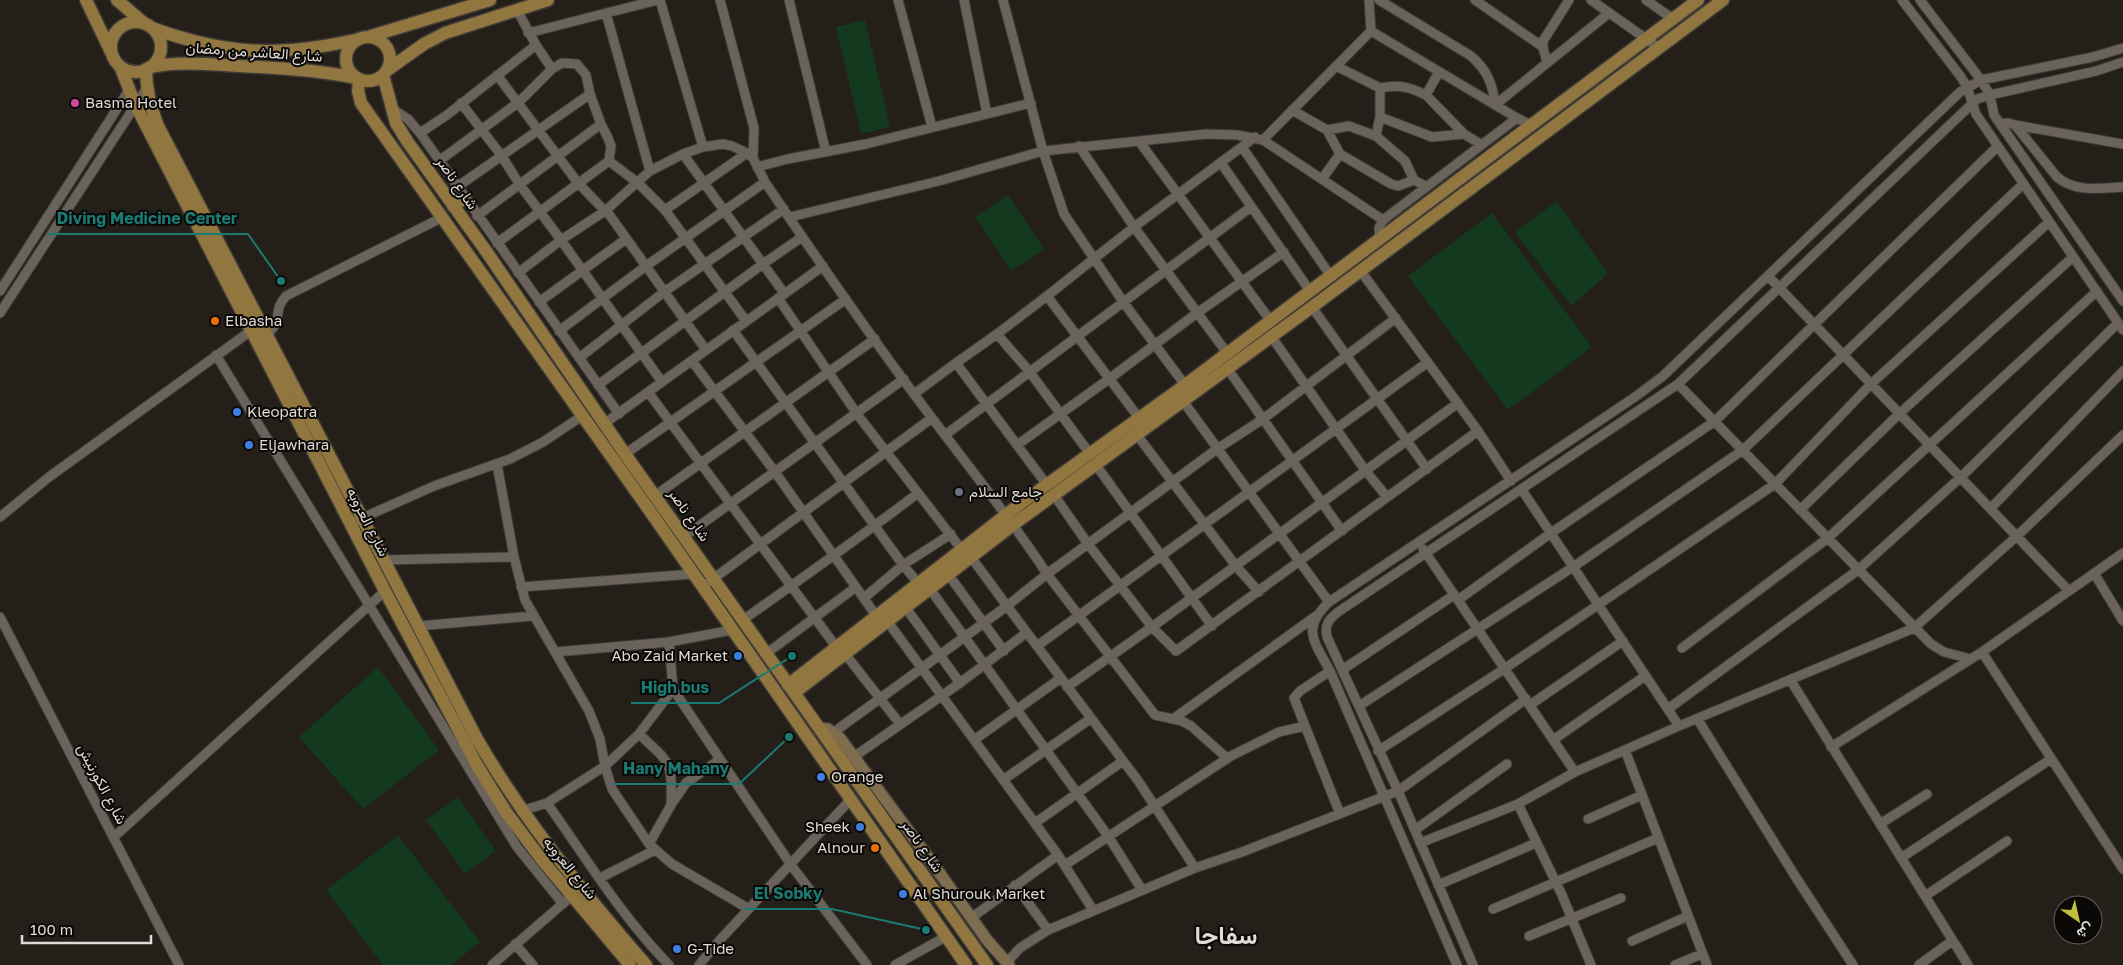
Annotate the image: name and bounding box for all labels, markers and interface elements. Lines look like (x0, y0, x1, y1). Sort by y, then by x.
street label: شارع العاشر من رمضان (185, 37, 323, 68)
place label: Basma Hotel (85, 93, 177, 111)
marker: Basma Hotel (69, 97, 81, 109)
street label: شارع ناصر (430, 152, 483, 214)
callout: Diving Medicine Center (47, 203, 248, 234)
text: Diving Medicine Center (57, 208, 237, 228)
place label: Elbasha (225, 311, 282, 329)
marker: Elbasha (209, 315, 221, 327)
place label: Kleopatra (247, 402, 317, 420)
marker: Kleopatra (231, 406, 243, 418)
place label: Eljawhara (259, 435, 329, 453)
marker: Eljawhara (243, 439, 255, 451)
place label: جامع السلام (969, 482, 1042, 503)
street label: شارع العروبه (341, 484, 394, 560)
street label: شارع ناصر (662, 484, 715, 546)
marker: جامع السلام (953, 486, 965, 498)
place label: Abo Zaid Market (611, 646, 728, 664)
marker: Abo Zaid Market (732, 650, 744, 662)
callout: High bus (631, 672, 719, 703)
text: High bus (641, 677, 709, 697)
street label: شارع الكورنيش (72, 740, 132, 828)
callout: Hany Mahany (613, 753, 739, 784)
text: Hany Mahany (623, 758, 729, 778)
place label: Orange (831, 767, 884, 785)
marker: Orange (815, 771, 827, 783)
street label: شارع ناصر (895, 815, 948, 877)
place label: Sheek (805, 817, 851, 835)
marker: Sheek (854, 821, 866, 833)
street label: شارع العروبه (538, 833, 601, 904)
place label: Alnour (817, 838, 865, 856)
marker: Alnour (869, 842, 881, 854)
callout: El Sobky (744, 878, 832, 909)
text: El Sobky (754, 883, 823, 903)
place label: Al Shurouk Market (913, 884, 1045, 902)
marker: Al Shurouk Market (897, 888, 909, 900)
north arrow (2053, 895, 2103, 945)
scale bar (22, 912, 151, 944)
district label: سفاجا (1194, 919, 1258, 950)
text: ش (2073, 919, 2097, 943)
text: 100 m (30, 920, 73, 938)
place label: G-Tide (687, 939, 734, 957)
marker: G-Tide (671, 943, 683, 955)

